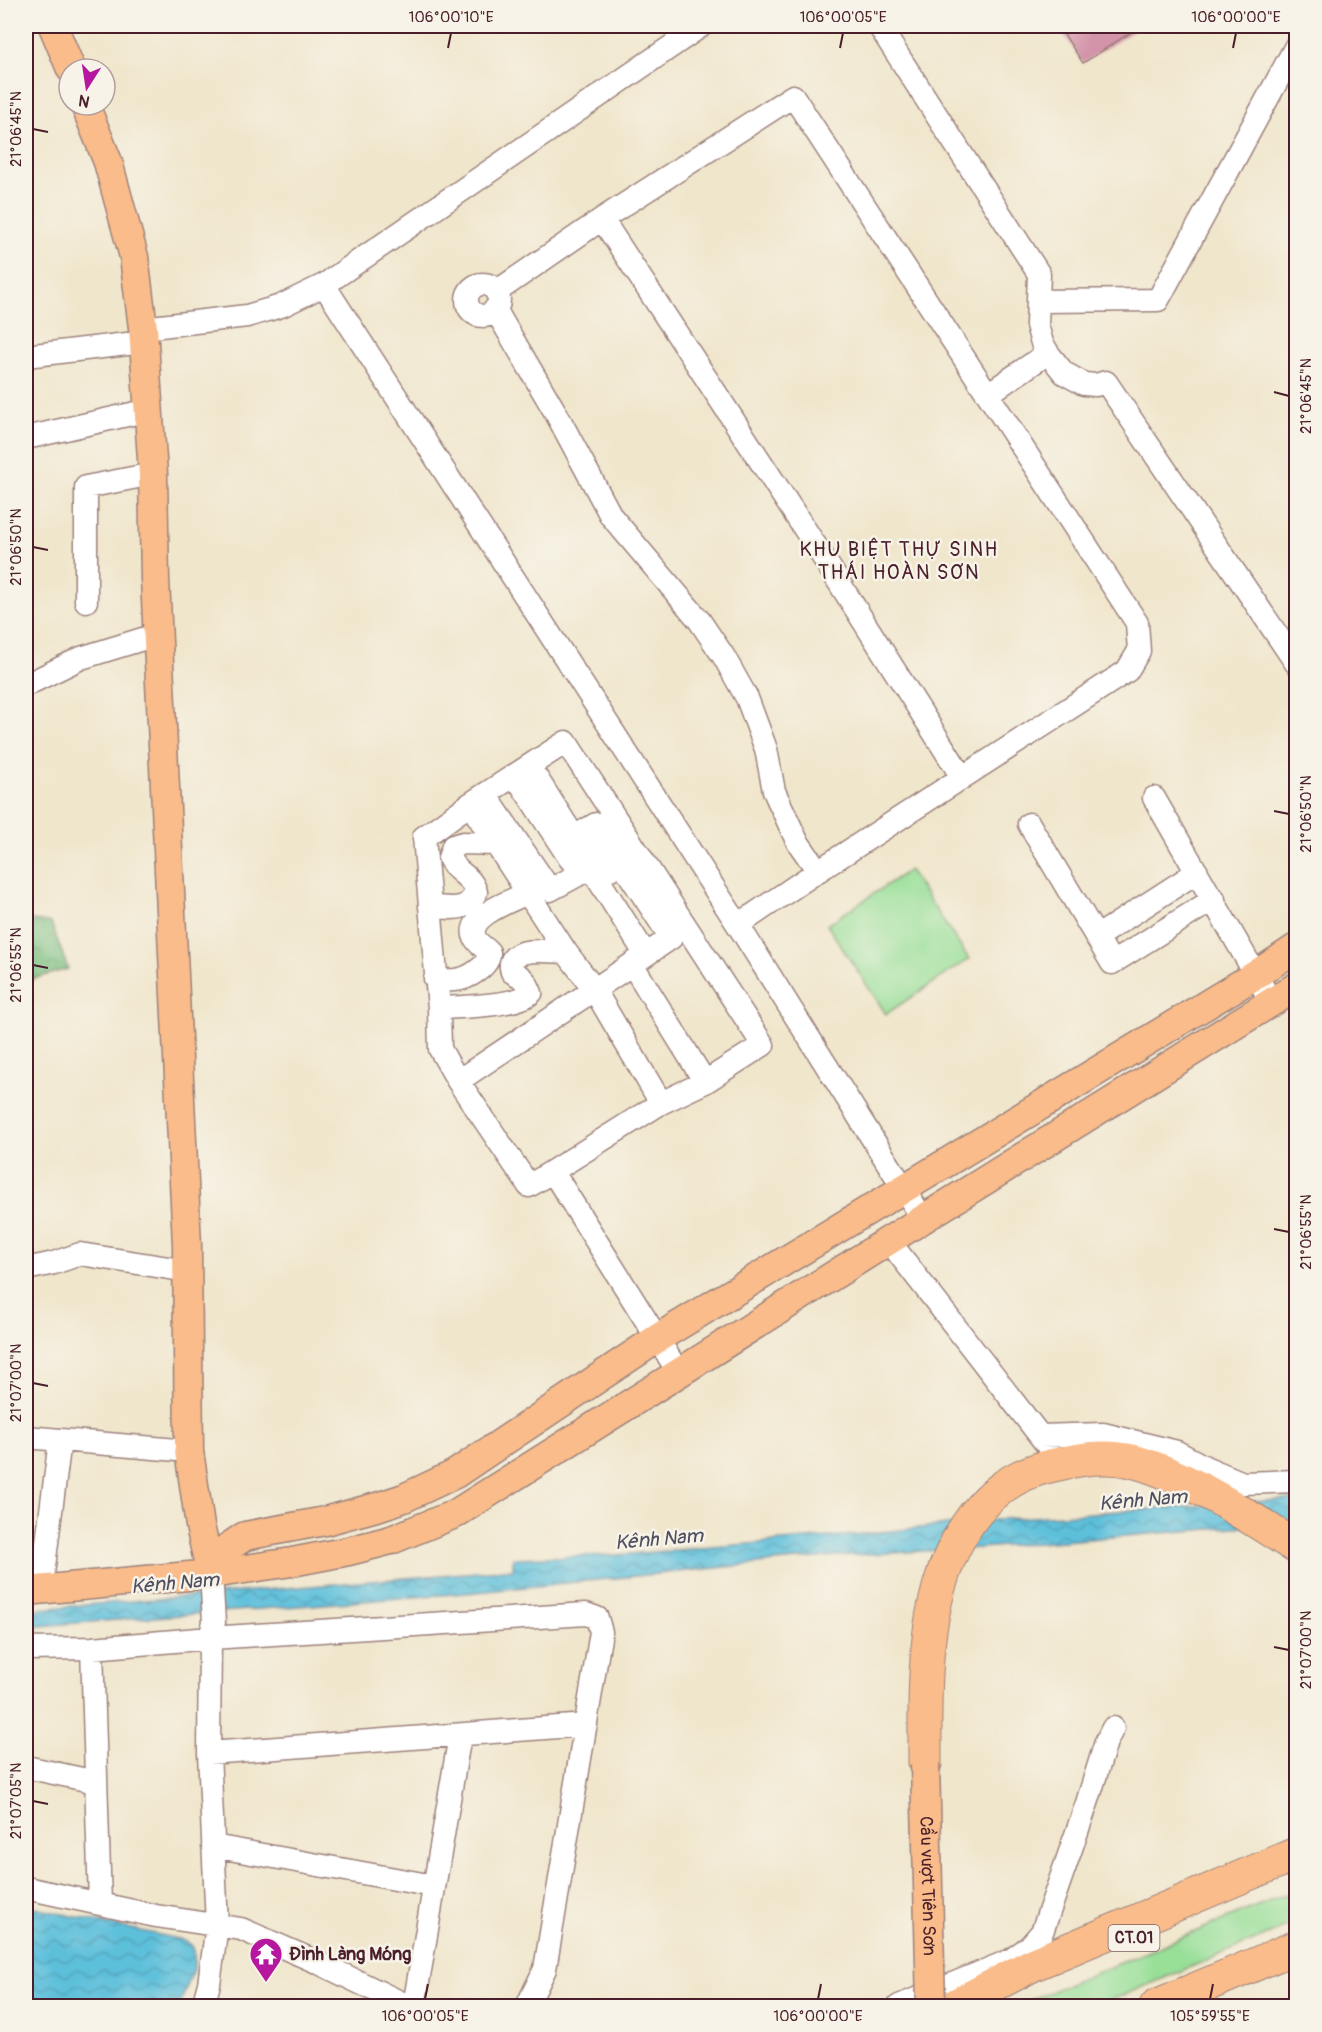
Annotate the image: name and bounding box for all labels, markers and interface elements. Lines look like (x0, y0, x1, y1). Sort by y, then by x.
text: 106°00'10"E (409, 8, 494, 27)
text: 106°00'05"E (799, 8, 887, 27)
text: 106°00'00"E (1191, 8, 1281, 27)
north arrow (57, 57, 117, 117)
text: N (77, 90, 91, 112)
text: 21°06'45"N (7, 91, 26, 167)
text: 21°06'45"N (1297, 358, 1316, 434)
text: 21°06'50"N (7, 508, 26, 586)
district label: KHU BIỆT THỰ SINH THÁI HOÀN SƠN (799, 537, 999, 585)
text: 21°06'50"N (1297, 775, 1316, 853)
text: 21°06'55"N (7, 927, 26, 1003)
text: 21°06'55"N (1297, 1194, 1316, 1270)
text: 21°07'00"N (7, 1344, 26, 1422)
water label: Kênh Nam (1098, 1484, 1189, 1516)
water label: Kênh Nam (614, 1523, 705, 1555)
water label: Kênh Nam (130, 1567, 221, 1599)
text: 21°07'00"N (1297, 1611, 1316, 1689)
text: 21°07'05"N (7, 1763, 26, 1839)
street label: Cầu vượt Tiên Sơn (915, 1816, 941, 1956)
road number: CT.01 (1108, 1925, 1160, 1951)
temple icon: Đình Làng Móng (248, 1936, 284, 1983)
place label: Đình Làng Móng (289, 1943, 411, 1966)
text: 106°00'05"E (381, 2007, 469, 2026)
text: 106°00'00"E (773, 2007, 863, 2026)
text: 105°59'55"E (1170, 2007, 1250, 2026)

